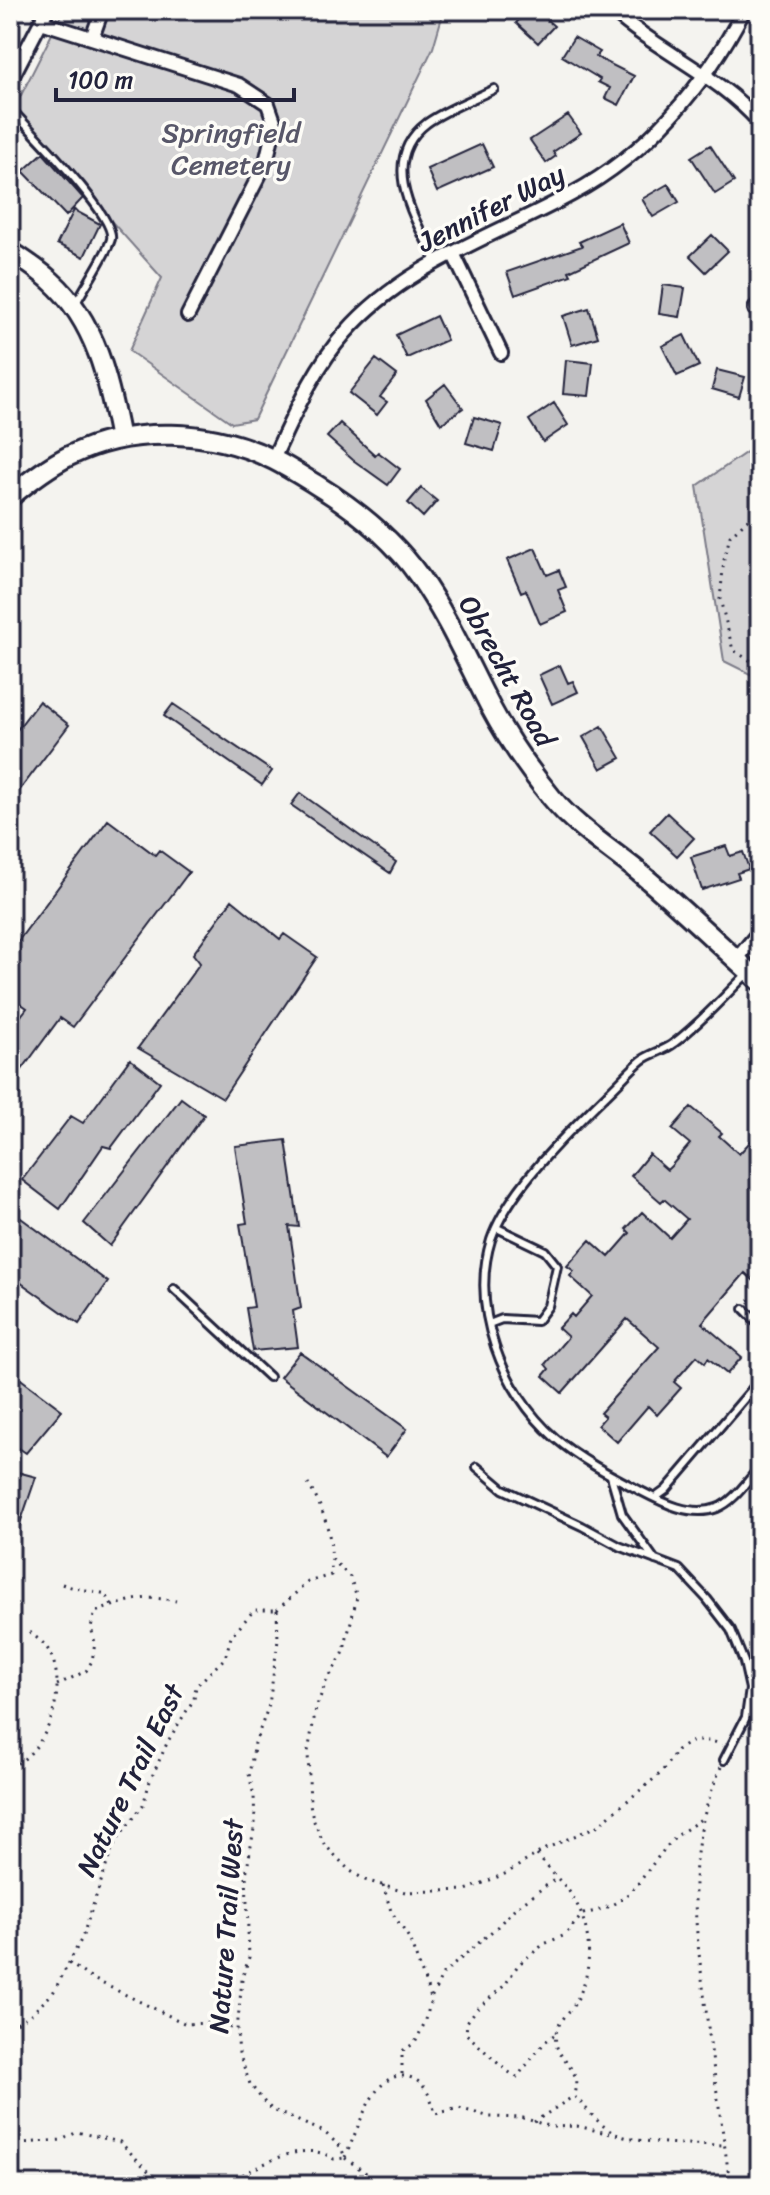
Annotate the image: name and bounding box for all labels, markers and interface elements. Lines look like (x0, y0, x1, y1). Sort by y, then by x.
scale bar (56, 52, 294, 102)
text: 100 m (68, 59, 133, 101)
park label: Springfield Cemetery (162, 108, 303, 189)
street label: Jennifer Way (408, 150, 574, 267)
street label: Obrecht Road (445, 586, 570, 758)
street label: Nature Trail East (62, 1674, 199, 1885)
street label: Nature Trail West (194, 1815, 258, 2035)

